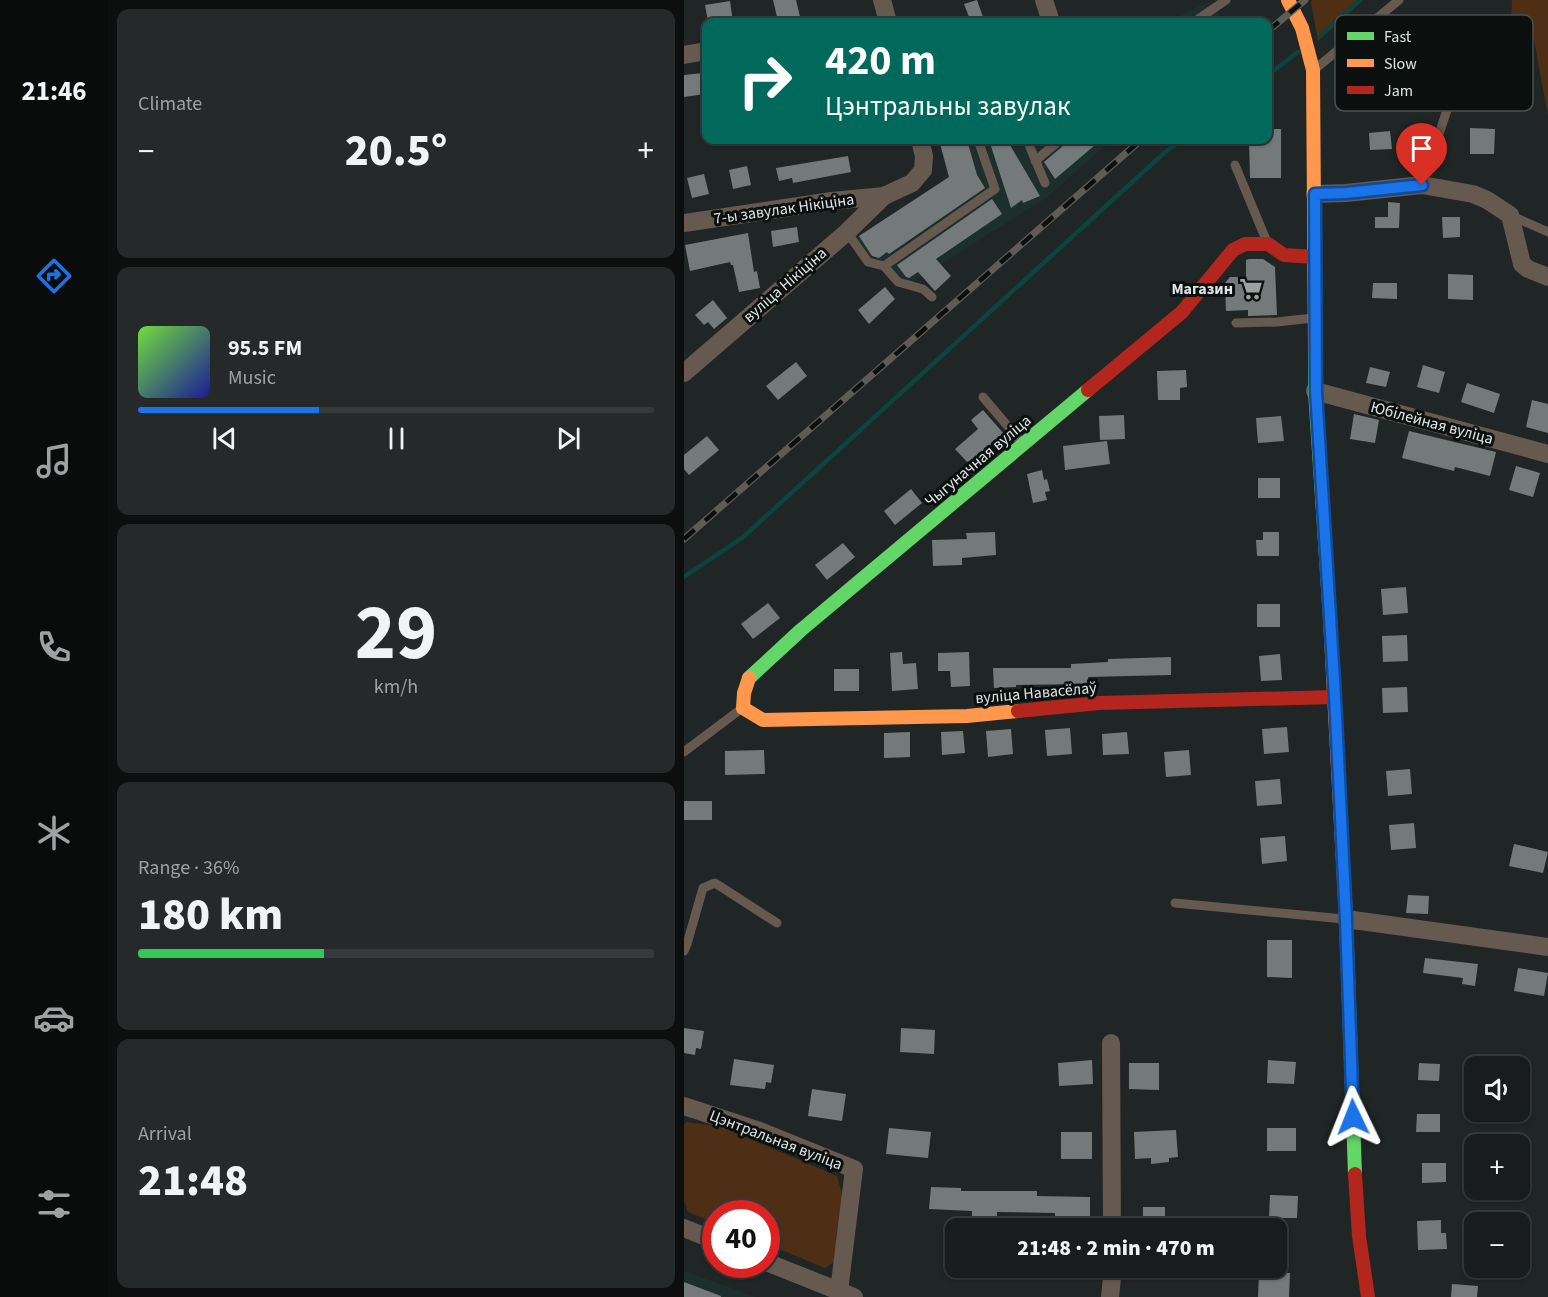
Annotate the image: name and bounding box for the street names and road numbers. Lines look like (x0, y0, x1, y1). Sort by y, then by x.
street label: 7-ы завулак Нікіціна (712, 188, 856, 230)
street label: вуліца Нікіціна (738, 242, 832, 328)
street label: Юбілейная вуліца (1368, 396, 1496, 450)
street label: Чыгуначная вуліца (920, 410, 1036, 512)
street label: вуліца Навасёлаў (974, 677, 1098, 709)
street label: Цэнтральная вуліца (706, 1105, 846, 1175)

